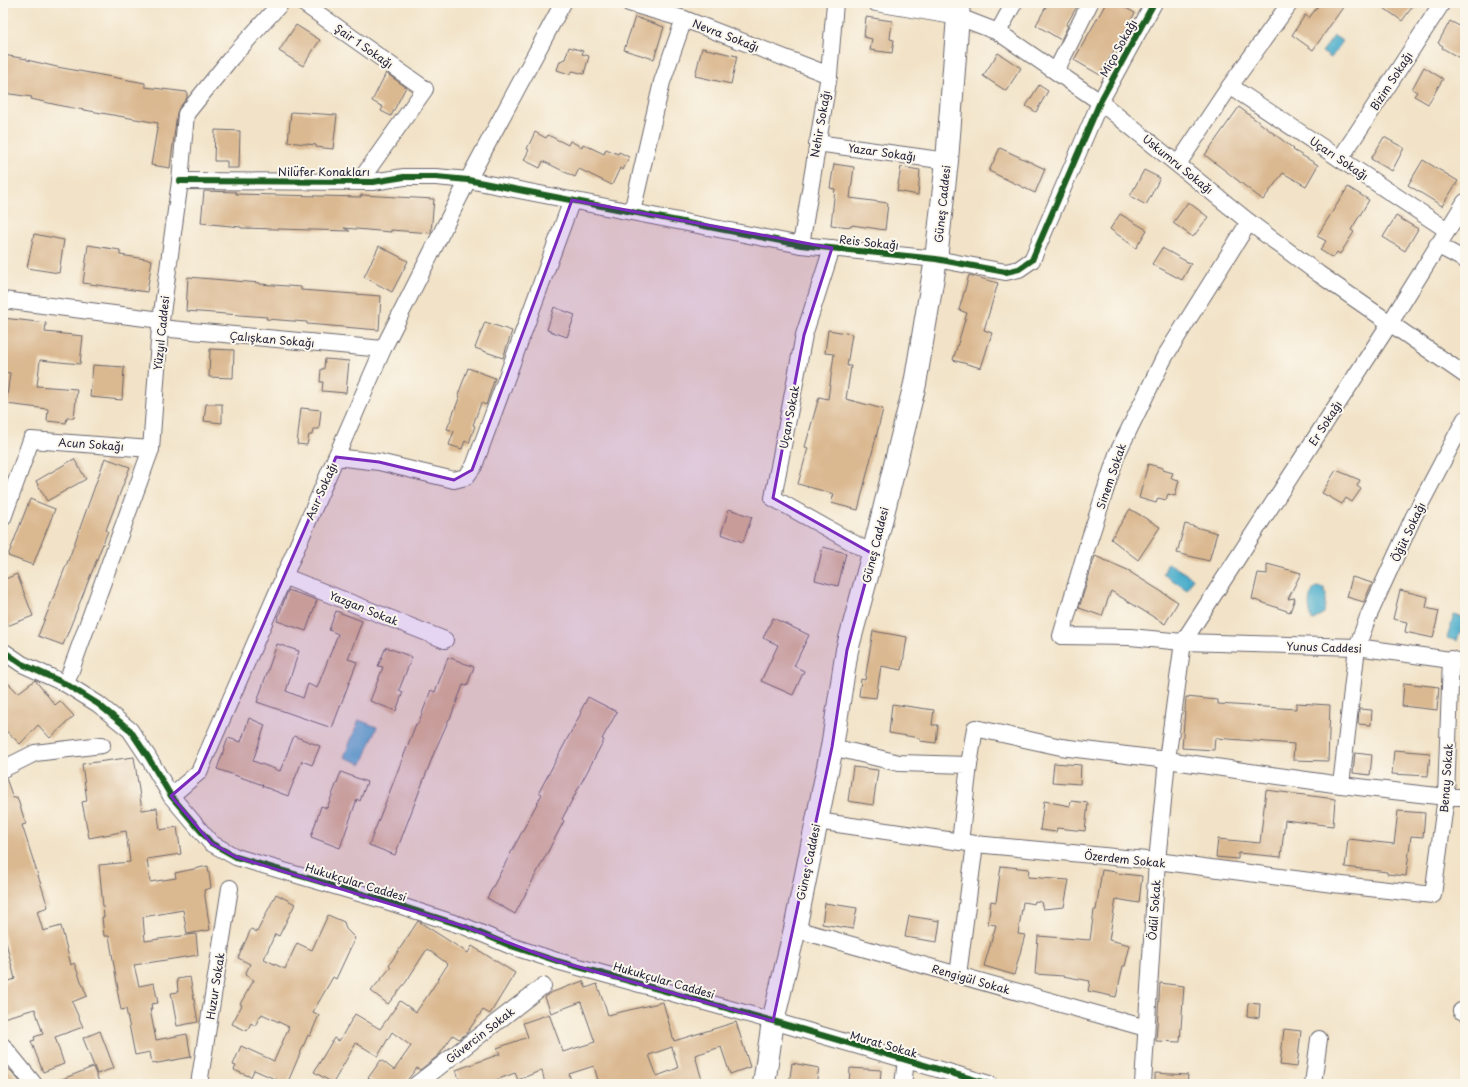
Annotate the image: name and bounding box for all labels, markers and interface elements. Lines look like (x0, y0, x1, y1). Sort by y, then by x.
street label: Nevra Sokağı (690, 14, 762, 56)
street label: Miço Sokağı (1095, 16, 1141, 80)
street label: Şair 1 Sokağı (331, 20, 397, 72)
street label: Bizim Sokağı (1366, 48, 1416, 114)
street label: Nehir Sokağı (806, 89, 834, 159)
street label: Uskumru Sokağı (1139, 130, 1217, 198)
street label: Uçarı Sokağı (1306, 132, 1372, 184)
street label: Yazar Sokağı (847, 139, 917, 165)
street label: Nilüfer Konakları (278, 163, 370, 180)
street label: Güneş Caddesi (929, 164, 955, 244)
street label: Reis Sokağı (838, 230, 900, 254)
street label: Yüzyıl Caddesi (149, 295, 173, 371)
street label: Çalışkan Sokağı (229, 327, 315, 351)
street label: Uçan Sokak (775, 383, 804, 450)
street label: Er Sokağı (1304, 397, 1346, 449)
street label: Acun Sokağı (58, 433, 124, 455)
street label: Sinem Sokak (1092, 440, 1130, 511)
street label: Asır Sokağı (301, 460, 341, 522)
street label: Öğüt Sokağı (1387, 499, 1429, 565)
street label: Güneş Caddesi (857, 505, 893, 585)
street label: Yazgan Sokak (327, 586, 402, 630)
street label: Yunus Caddesi (1286, 637, 1362, 657)
street label: Benay Sokak (1435, 742, 1457, 813)
street label: Güneş Caddesi (792, 822, 824, 902)
street label: Özerdem Sokak (1083, 846, 1167, 872)
street label: Hukukçular Caddesi (303, 859, 409, 905)
street label: Ödül Sokak (1143, 878, 1165, 941)
street label: Huzur Sokak (201, 950, 229, 1021)
street label: Hukukçular Caddesi (611, 957, 717, 1003)
street label: Rengigül Sokak (930, 960, 1013, 999)
street label: Güvercin Sokak (442, 1002, 518, 1067)
street label: Murat Sokak (848, 1026, 920, 1062)

